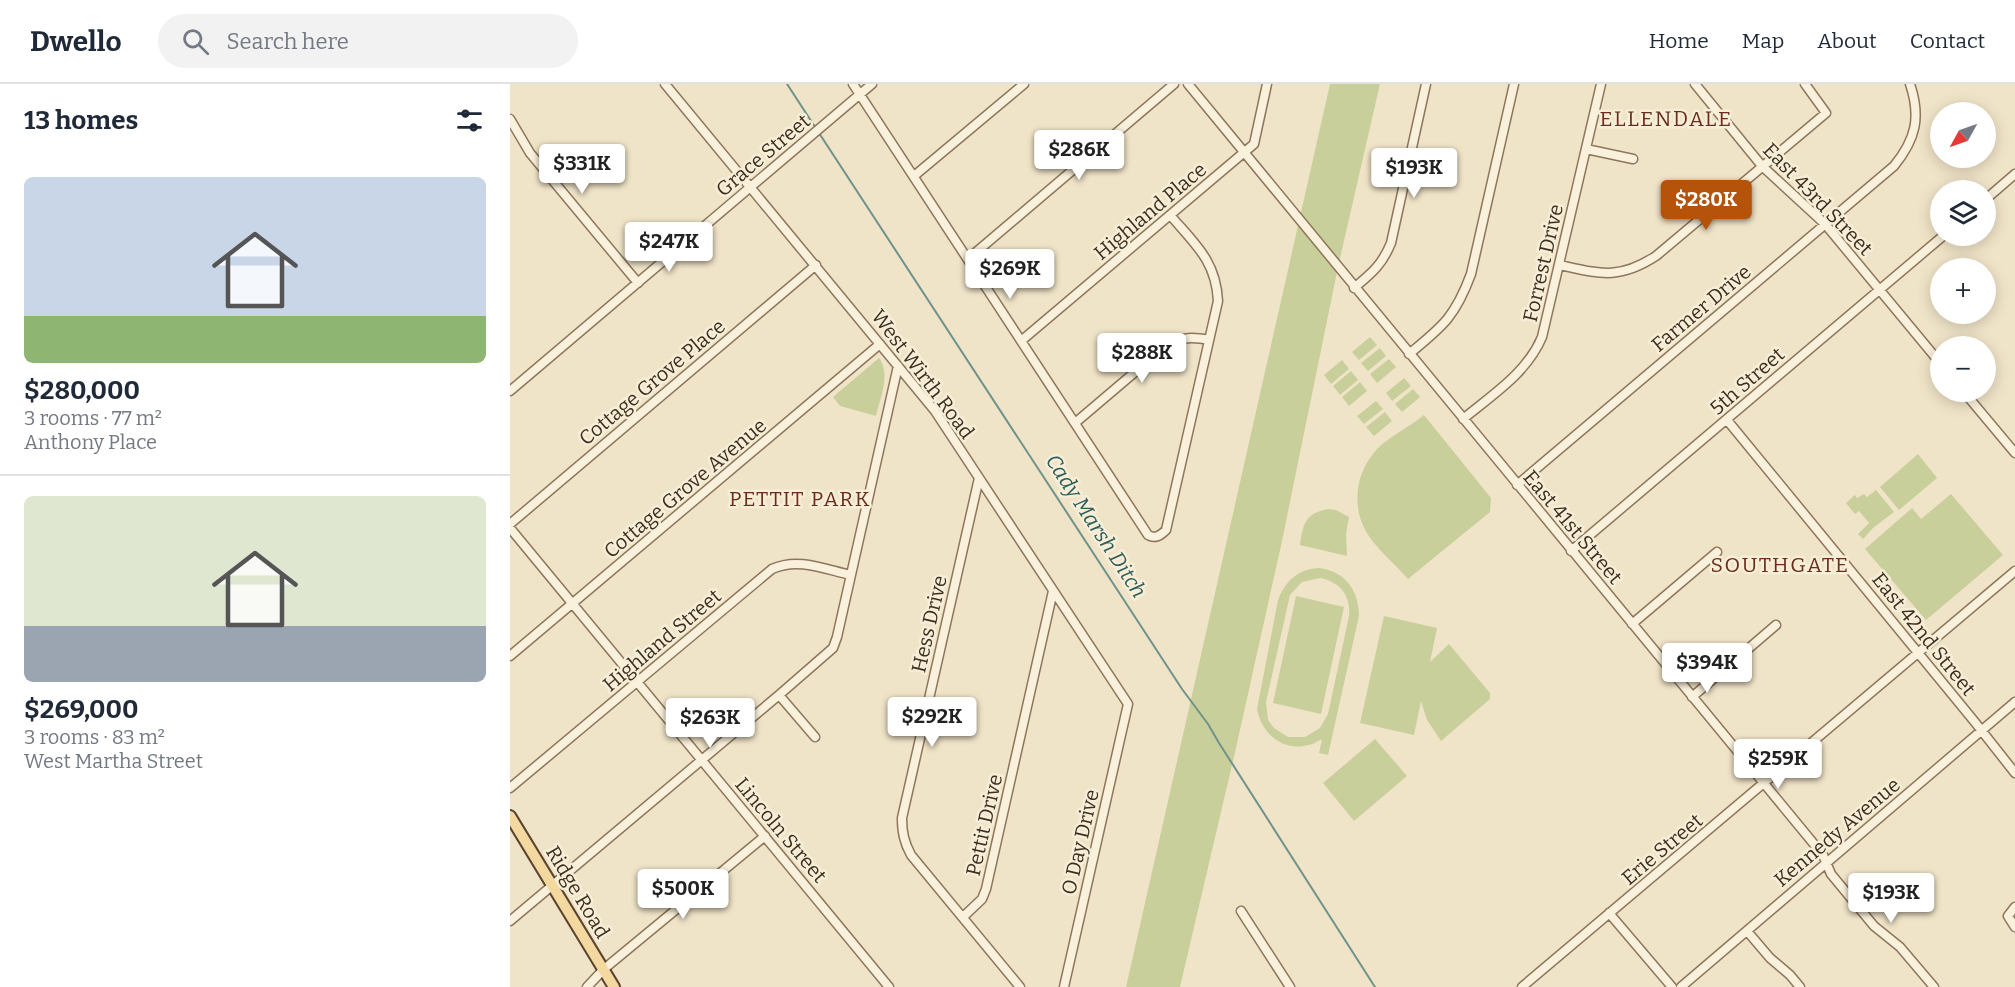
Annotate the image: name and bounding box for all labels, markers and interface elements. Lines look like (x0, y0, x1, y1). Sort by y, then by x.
search box (158, 14, 578, 68)
text: Dwello (30, 25, 122, 58)
icon: search (179, 25, 212, 58)
text: Search here (227, 28, 349, 55)
text: Home (1649, 28, 1709, 54)
text: Map (1742, 28, 1784, 54)
text: About (1817, 28, 1877, 54)
text: Contact (1910, 28, 1985, 54)
north arrow (1930, 102, 1996, 168)
map controls (1930, 102, 1996, 402)
icon: filters (453, 104, 486, 137)
text: 13 homes (24, 105, 138, 136)
district label: ELLENDALE (1600, 106, 1732, 132)
street label: Grace Street (711, 109, 815, 201)
pin: $286K (1037, 130, 1121, 181)
text: $286K (1048, 137, 1110, 161)
street label: East 43rd Street (1758, 138, 1878, 260)
pin: $331K (540, 144, 624, 195)
pin: $193K (1372, 148, 1456, 199)
text: $331K (553, 151, 611, 175)
text: $193K (1385, 155, 1443, 179)
street label: Highland Place (1089, 157, 1211, 265)
pin: $280K (1664, 180, 1748, 231)
button: layers (1930, 180, 1996, 246)
text: $280K (1675, 187, 1737, 211)
street label: Forrest Drive (1518, 202, 1568, 324)
icon: home (201, 216, 309, 324)
pin: $247K (627, 222, 711, 273)
text: $247K (639, 229, 699, 253)
pin: $269K (968, 249, 1052, 300)
text: $269K (979, 256, 1041, 280)
button: + (1930, 258, 1996, 324)
street label: Farmer Drive (1646, 259, 1756, 357)
street label: West Wirth Road (867, 305, 980, 443)
street label: Cottage Grove Place (574, 314, 730, 450)
pin: $288K (1100, 333, 1184, 384)
button: − (1930, 336, 1996, 402)
text: $288K (1111, 340, 1173, 364)
street label: 5th Street (1705, 342, 1789, 420)
text: $280,000 (24, 375, 140, 406)
text: 3 rooms · 77 m² (24, 406, 162, 430)
street label: Cottage Grove Avenue (599, 413, 771, 563)
text: Anthony Place (24, 430, 157, 454)
water label: Cady Marsh Ditch (1040, 449, 1152, 603)
street label: East 41st Street (1519, 465, 1627, 589)
district label: PETTIT PARK (729, 486, 871, 512)
icon: home (201, 535, 309, 643)
district label: SOUTHGATE (1710, 552, 1850, 578)
street label: East 42nd Street (1867, 568, 1981, 700)
street label: Hess Drive (906, 573, 952, 675)
street label: Highland Street (598, 584, 726, 696)
pin: $394K (1665, 643, 1749, 694)
text: $394K (1676, 650, 1738, 674)
text: $269,000 (24, 694, 139, 725)
pin: $292K (890, 697, 974, 748)
pin: $263K (668, 698, 752, 749)
text: $292K (902, 704, 962, 728)
text: $263K (680, 705, 740, 729)
text: 3 rooms · 83 m² (24, 725, 165, 749)
pin: $259K (1736, 739, 1820, 790)
text: $259K (1748, 746, 1808, 770)
text: West Martha Street (24, 749, 203, 773)
street label: Pettit Drive (961, 772, 1007, 878)
street label: Kennedy Avenue (1769, 772, 1905, 892)
street label: Lincoln Street (730, 773, 832, 887)
street label: O Day Drive (1056, 787, 1104, 897)
street label: Erie Street (1617, 808, 1707, 890)
street label: Ridge Road (541, 841, 615, 943)
pin: $500K (641, 869, 725, 920)
pin: $193K (1849, 873, 1933, 924)
text: $500K (652, 876, 714, 900)
text: $193K (1862, 880, 1920, 904)

